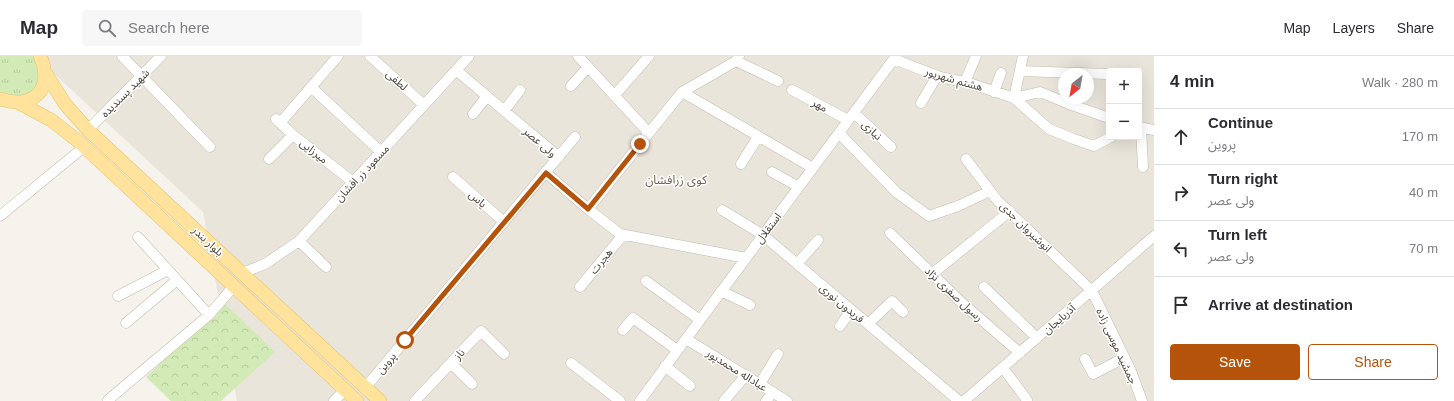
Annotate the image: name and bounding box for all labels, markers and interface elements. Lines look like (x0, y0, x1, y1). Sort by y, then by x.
search box (82, 10, 362, 46)
text: Map (20, 17, 58, 38)
icon: search (96, 17, 118, 39)
text: Search here (128, 19, 210, 36)
text: Map (1283, 20, 1311, 36)
text: Layers (1333, 20, 1375, 36)
text: Share (1397, 20, 1434, 36)
street label: هشتم شهریور (922, 65, 984, 96)
street label: شهید پسندیده (98, 66, 153, 121)
street label: لطفی (383, 67, 410, 93)
north arrow (1058, 68, 1094, 104)
map controls (1106, 68, 1142, 140)
button: + (1106, 68, 1142, 104)
text: 4 min (1170, 72, 1214, 91)
text: Walk · 280 m (1362, 75, 1438, 90)
street label: مهر (809, 95, 830, 115)
button: − (1106, 104, 1142, 140)
text: Continue (1208, 114, 1273, 131)
street label: نیازی (859, 118, 884, 143)
street label: ولی عصر (520, 124, 559, 160)
icon: ahead (1170, 126, 1192, 148)
text: 170 m (1402, 129, 1438, 144)
route end (631, 135, 649, 153)
street label: میرزایی (297, 136, 330, 167)
text: پروین (1208, 137, 1236, 152)
street label: مسعود زر افشان (333, 142, 392, 205)
text: Turn right (1208, 170, 1278, 187)
district label: کوی زرافشان (645, 173, 708, 187)
icon: right (1170, 182, 1192, 204)
text: 40 m (1409, 185, 1438, 200)
street label: یاس (466, 188, 489, 211)
text: ولی عصر (1208, 193, 1254, 208)
street label: انوشیروان جدی (997, 200, 1054, 255)
street label: استقلال (753, 210, 783, 246)
street label: بلوار بندر (189, 223, 226, 259)
text: Turn left (1208, 226, 1267, 243)
icon: left (1170, 238, 1192, 260)
text: 70 m (1409, 241, 1438, 256)
street label: هجرت (587, 246, 615, 277)
text: ولی عصر (1208, 249, 1254, 264)
street label: رسول صفری نژاد (922, 264, 985, 324)
street label: فریدون نوری (817, 281, 867, 326)
icon: arrive (1170, 294, 1192, 316)
text: Arrive at destination (1208, 296, 1353, 313)
street label: آذربایجان (1040, 301, 1079, 337)
street label: جمشید موسی زاده (1093, 306, 1140, 387)
route start (396, 331, 414, 349)
button: Save (1170, 344, 1300, 380)
button: Share (1308, 344, 1438, 380)
street label: ناز (450, 346, 468, 363)
street label: عباداله محمدپور (703, 346, 770, 395)
street label: پروین (374, 350, 400, 377)

